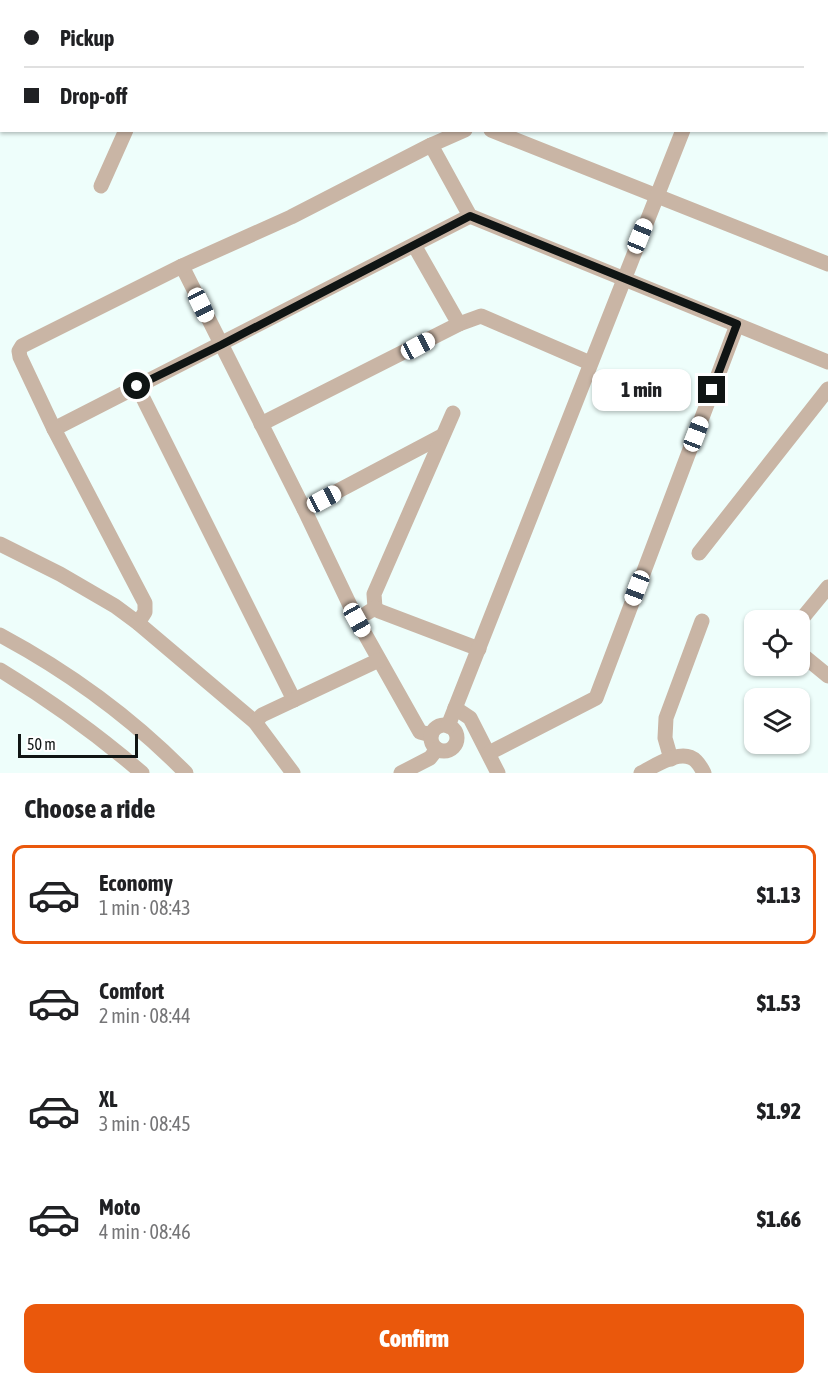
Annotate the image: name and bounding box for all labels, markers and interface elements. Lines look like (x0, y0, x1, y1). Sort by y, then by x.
text: Pickup (60, 25, 115, 51)
text: Drop-off (60, 83, 127, 109)
car (625, 216, 655, 256)
car (185, 285, 217, 325)
car (398, 330, 438, 362)
callout: 1 min (592, 369, 691, 411)
route start (123, 372, 150, 399)
route end (698, 376, 725, 403)
text: 1 min (621, 378, 662, 401)
car (681, 414, 711, 454)
car (304, 483, 344, 515)
car (622, 568, 652, 608)
car (340, 600, 374, 640)
map controls (744, 610, 810, 754)
button: locate (744, 610, 810, 676)
button: layers (744, 688, 810, 754)
scale bar (18, 731, 138, 758)
text: 50 m (27, 735, 56, 753)
text: Choose a ride (24, 793, 156, 824)
icon: car (27, 868, 81, 922)
text: Economy (99, 870, 173, 896)
text: $1.13 (757, 882, 801, 908)
text: 1 min · 08:43 (99, 896, 191, 919)
icon: car (27, 976, 81, 1030)
text: Comfort (99, 978, 164, 1004)
text: $1.53 (757, 990, 801, 1016)
text: 2 min · 08:44 (99, 1004, 191, 1027)
icon: car (27, 1084, 81, 1138)
text: XL (99, 1086, 117, 1112)
text: $1.92 (757, 1098, 801, 1124)
text: 3 min · 08:45 (99, 1112, 191, 1135)
icon: car (27, 1192, 81, 1246)
text: Moto (99, 1194, 141, 1220)
text: $1.66 (757, 1206, 801, 1232)
text: 4 min · 08:46 (99, 1220, 191, 1243)
button: Confirm (24, 1304, 804, 1373)

